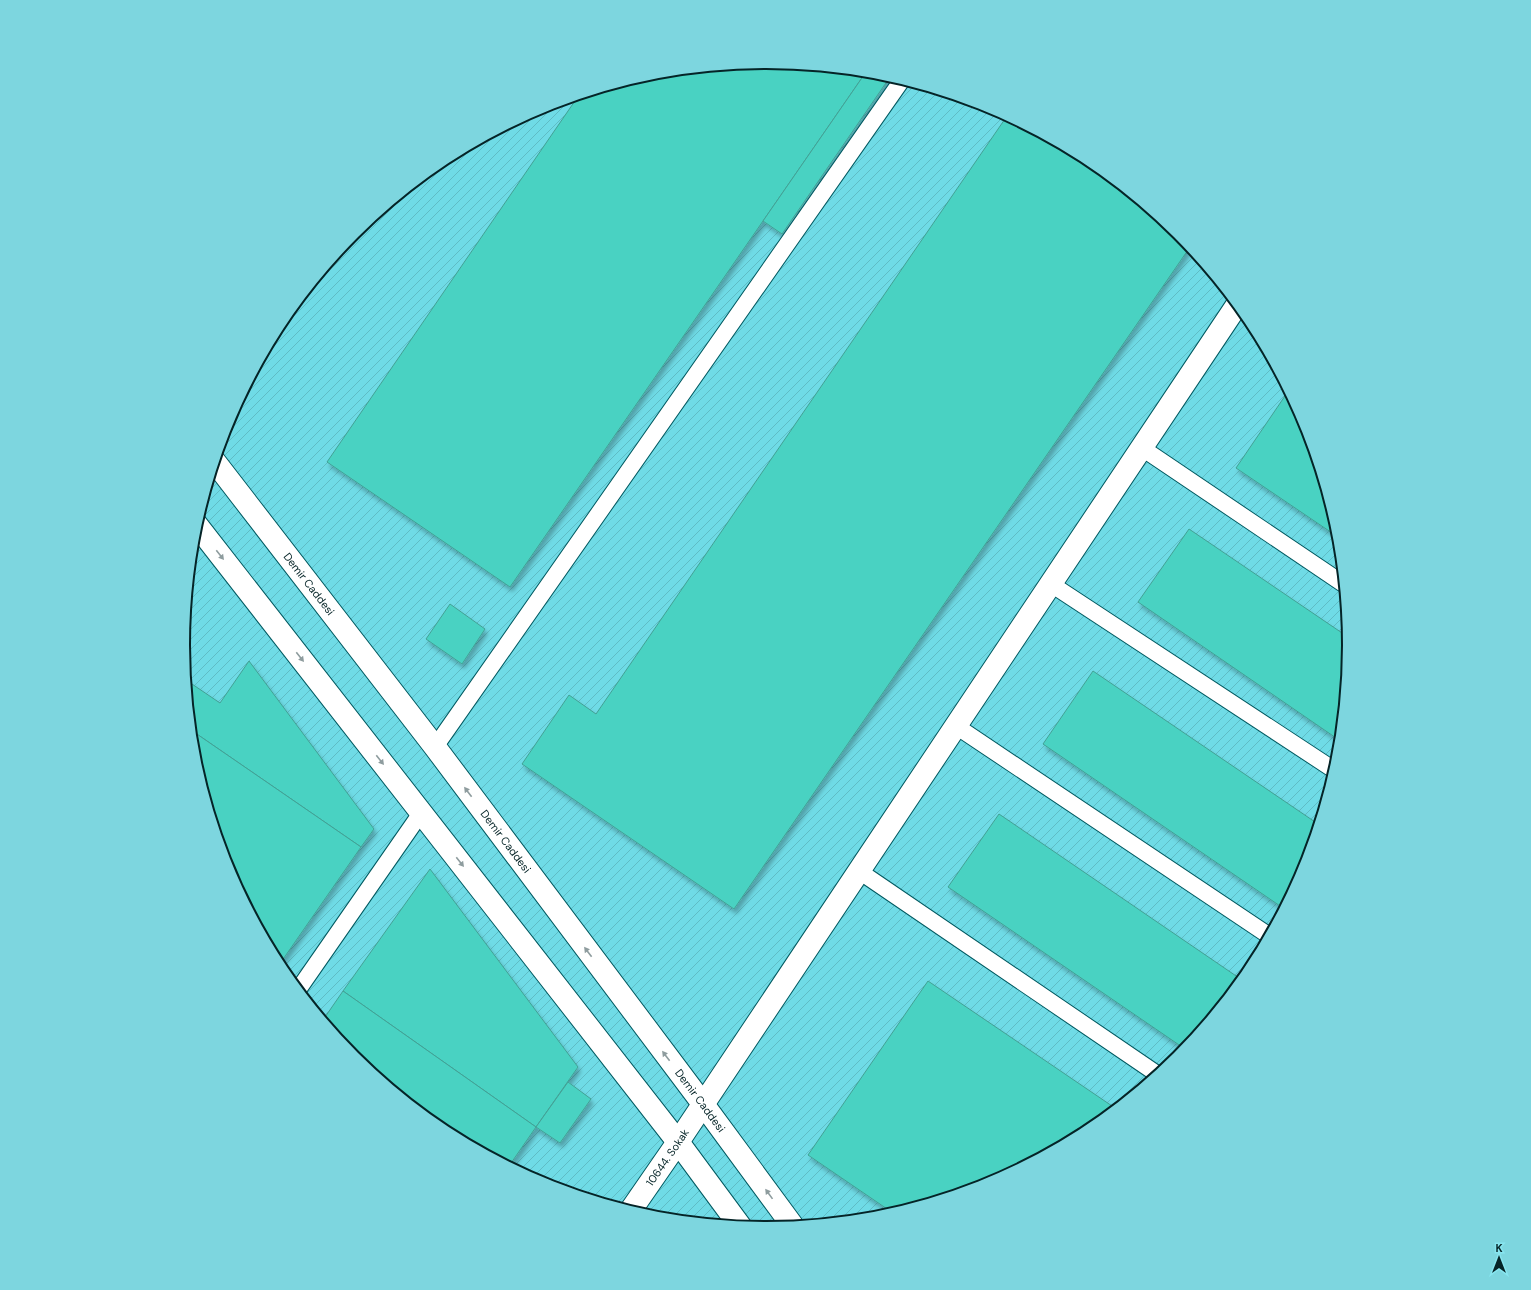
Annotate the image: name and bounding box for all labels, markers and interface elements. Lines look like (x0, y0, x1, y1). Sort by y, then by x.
one-way arrow (216, 549, 224, 560)
street label: Demir Caddesi (281, 550, 338, 618)
one-way arrow (296, 652, 304, 663)
one-way arrow (376, 754, 384, 765)
one-way arrow (464, 786, 473, 797)
street label: Demir Caddesi (478, 807, 534, 876)
one-way arrow (456, 857, 464, 868)
one-way arrow (584, 946, 593, 957)
one-way arrow (662, 1050, 671, 1061)
street label: Demir Caddesi (672, 1066, 728, 1135)
street label: 10644. Sokak (643, 1126, 692, 1189)
one-way arrow (765, 1189, 773, 1199)
north arrow (1479, 1238, 1519, 1278)
text: K (1495, 1241, 1503, 1255)

